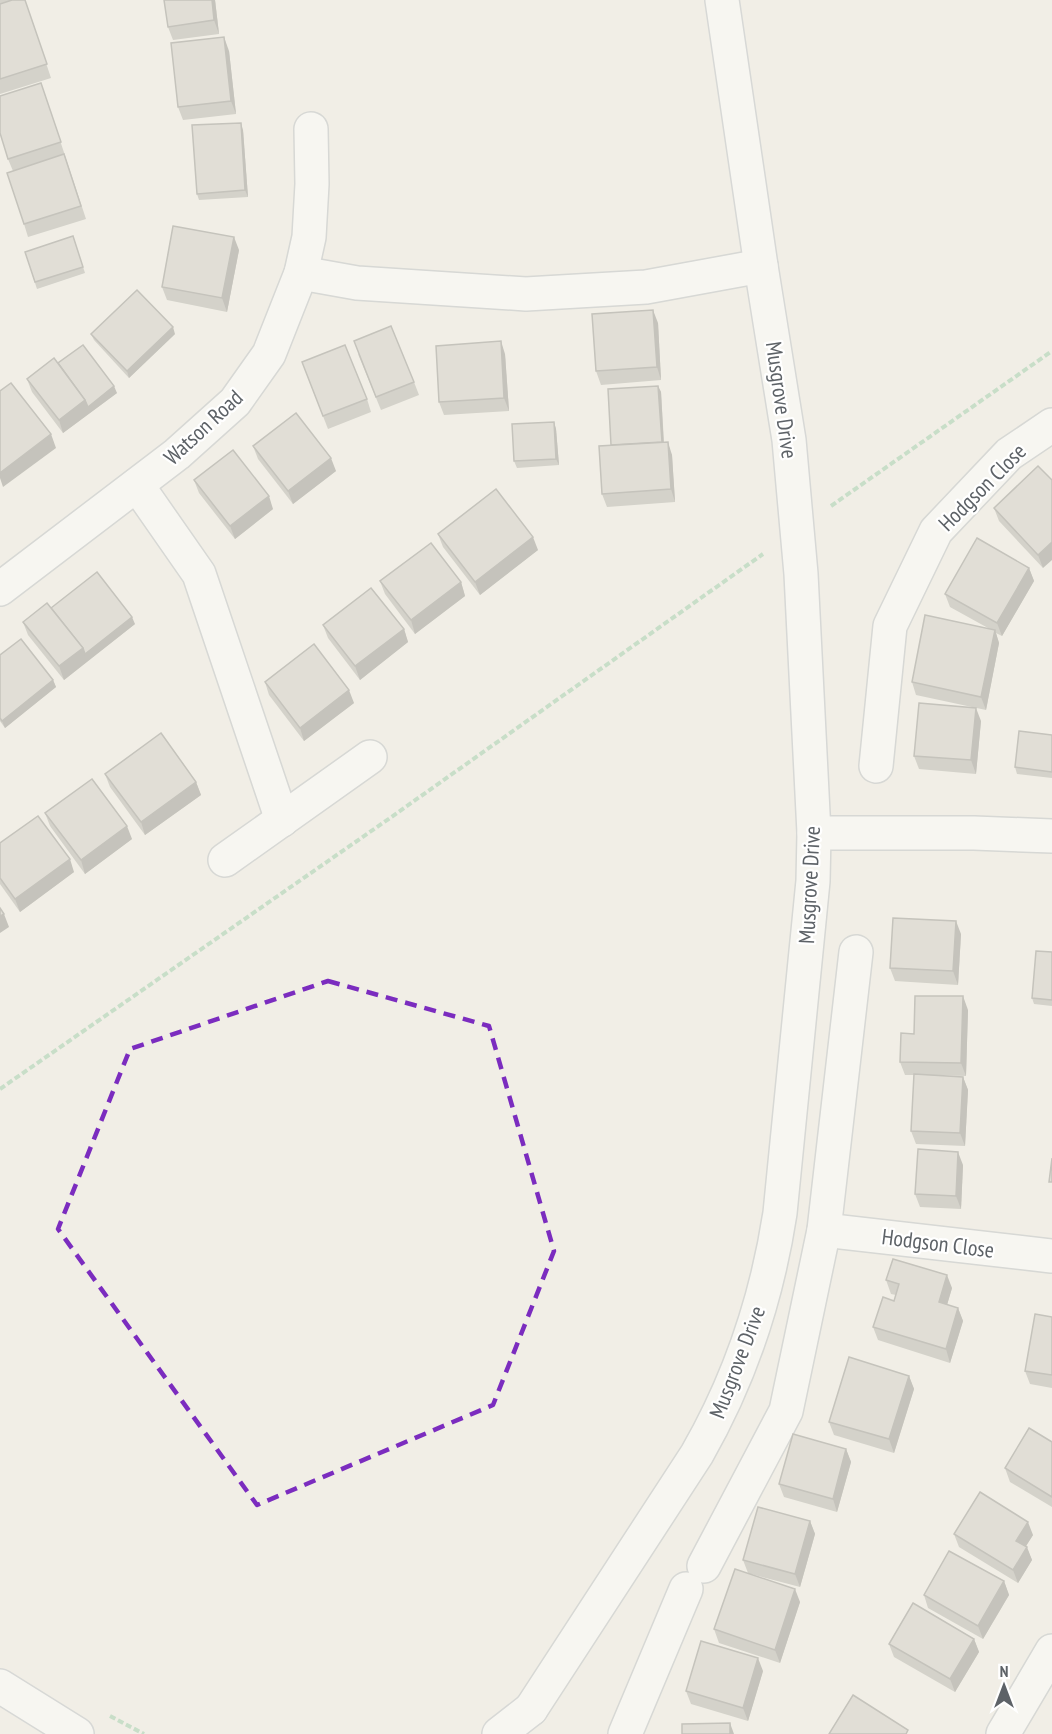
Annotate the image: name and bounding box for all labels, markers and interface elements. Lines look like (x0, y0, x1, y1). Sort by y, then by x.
street label: Musgrove Drive (760, 340, 804, 460)
street label: Watson Road (158, 383, 248, 471)
street label: Hodgson Close (932, 437, 1032, 537)
street label: Musgrove Drive (792, 825, 826, 945)
street label: Hodgson Close (880, 1222, 996, 1264)
street label: Musgrove Drive (703, 1302, 771, 1422)
north arrow (974, 1656, 1034, 1716)
text: N (1000, 1661, 1008, 1681)

